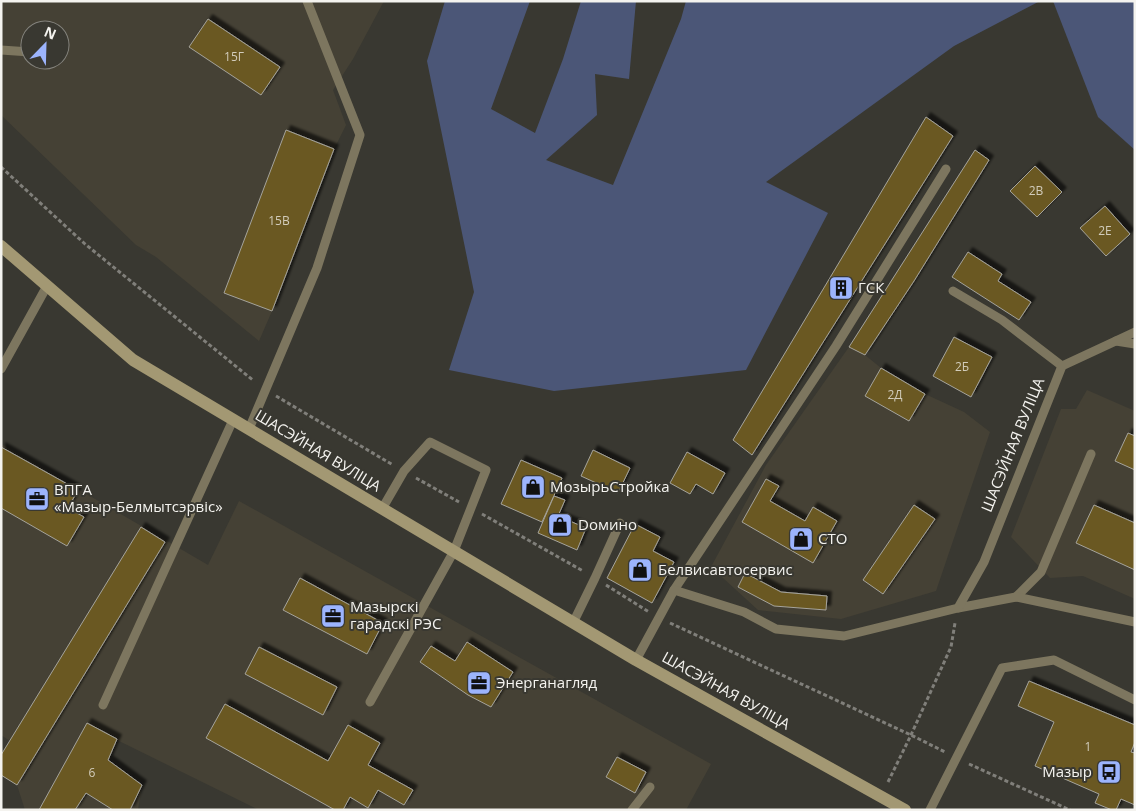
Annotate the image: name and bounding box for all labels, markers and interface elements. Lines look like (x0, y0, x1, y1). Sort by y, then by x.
north arrow (20, 20, 70, 70)
text: N (41, 22, 59, 44)
house number: 15Г (224, 48, 244, 65)
house number: 2В (1029, 182, 1044, 199)
house number: 15В (268, 212, 290, 229)
house number: 2Е (1098, 222, 1112, 239)
building icon: ГСК (828, 275, 854, 301)
place label: ГСК (858, 277, 885, 297)
house number: 2Б (955, 358, 969, 375)
street label: ШАСЭЙНАЯ ВУЛІЦА (976, 374, 1048, 515)
house number: 2Д (887, 386, 903, 403)
street label: ШАСЭЙНАЯ ВУЛІЦА (252, 405, 386, 496)
shop icon: МозырьСтройка (520, 474, 546, 500)
place label: МозырьСтройка (550, 476, 670, 496)
place label: ВПГА «Мазыр-Белмытсэрвіс» (54, 479, 223, 516)
office icon: ВПГА «Мазыр-Белмытсэрвіс» (24, 486, 50, 512)
shop icon: Dомино (547, 512, 573, 538)
place label: Dомино (578, 514, 637, 534)
shop icon: СТО (788, 526, 814, 552)
place label: СТО (818, 528, 847, 548)
shop icon: Белвисавтосервис (627, 557, 653, 583)
place label: Белвисавтосервис (658, 559, 793, 579)
place label: Мазырскі гарадскі РЭС (350, 596, 441, 633)
office icon: Мазырскі гарадскі РЭС (320, 603, 346, 629)
street label: ШАСЭЙНАЯ ВУЛІЦА (659, 647, 794, 734)
office icon: Энерганагляд (466, 670, 492, 696)
place label: Энерганагляд (496, 672, 598, 692)
house number: 1 (1085, 738, 1091, 755)
bus stop icon: Мазыр (1096, 759, 1122, 785)
place label: Мазыр (1042, 761, 1092, 781)
house number: 6 (89, 764, 96, 781)

